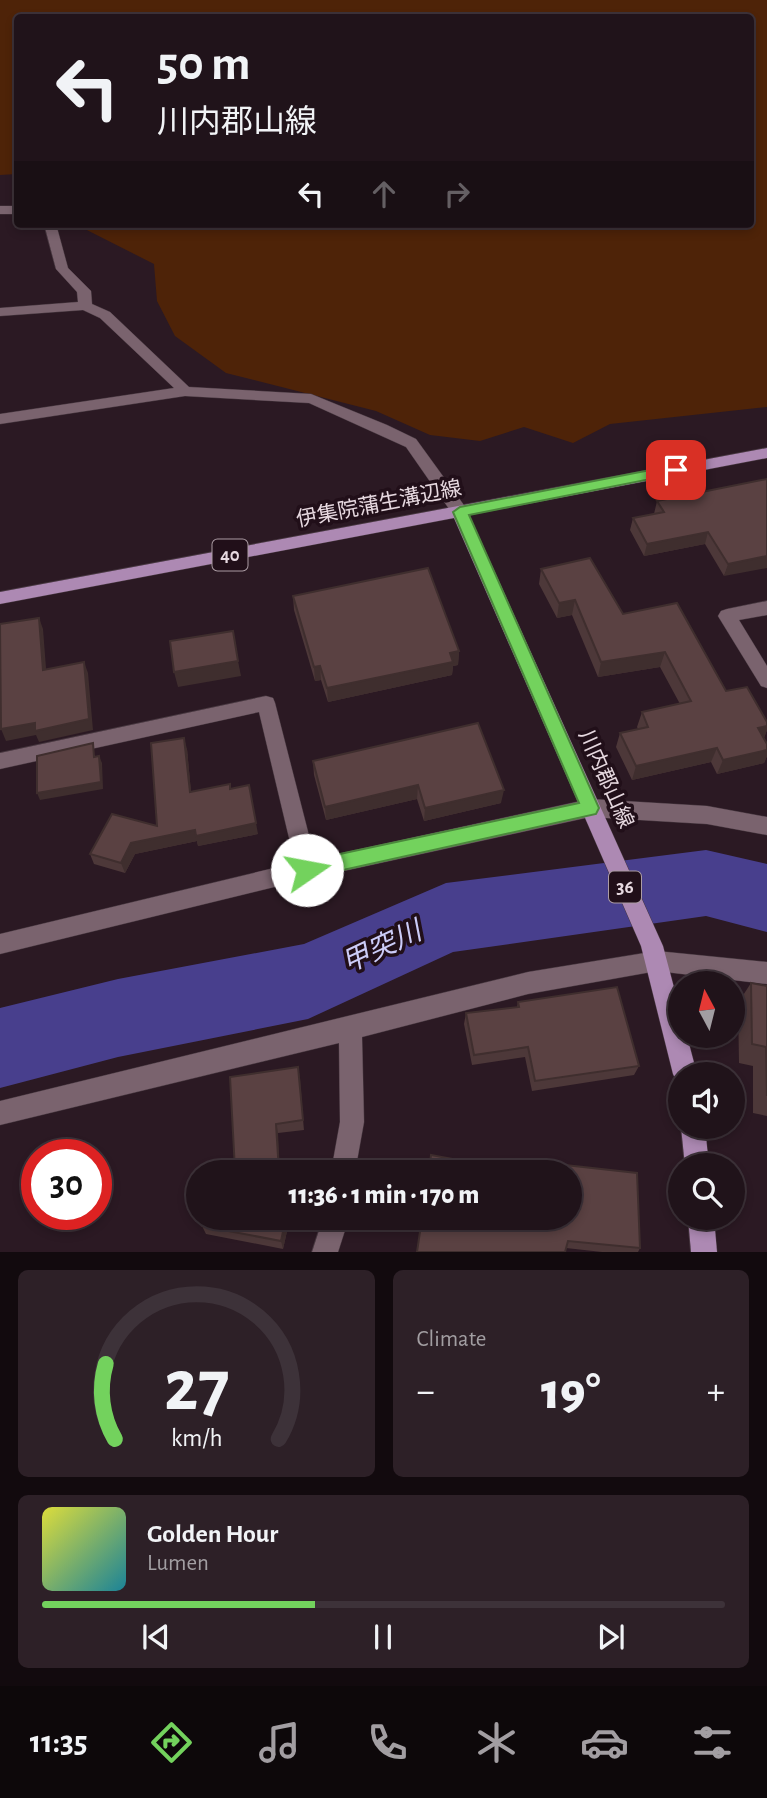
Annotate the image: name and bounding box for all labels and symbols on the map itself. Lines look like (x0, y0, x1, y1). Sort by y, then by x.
pin (646, 440, 706, 500)
street label: 伊集院蒲生溝辺線 (294, 477, 463, 530)
road number: 40 (212, 540, 247, 570)
street label: 川内郡山線 (575, 726, 638, 831)
position arrow (270, 833, 344, 907)
road number: 36 (609, 872, 641, 902)
water label: 甲突川 (337, 914, 429, 978)
north arrow (668, 971, 746, 1048)
speed limit sign: 30 (21, 1139, 112, 1230)

